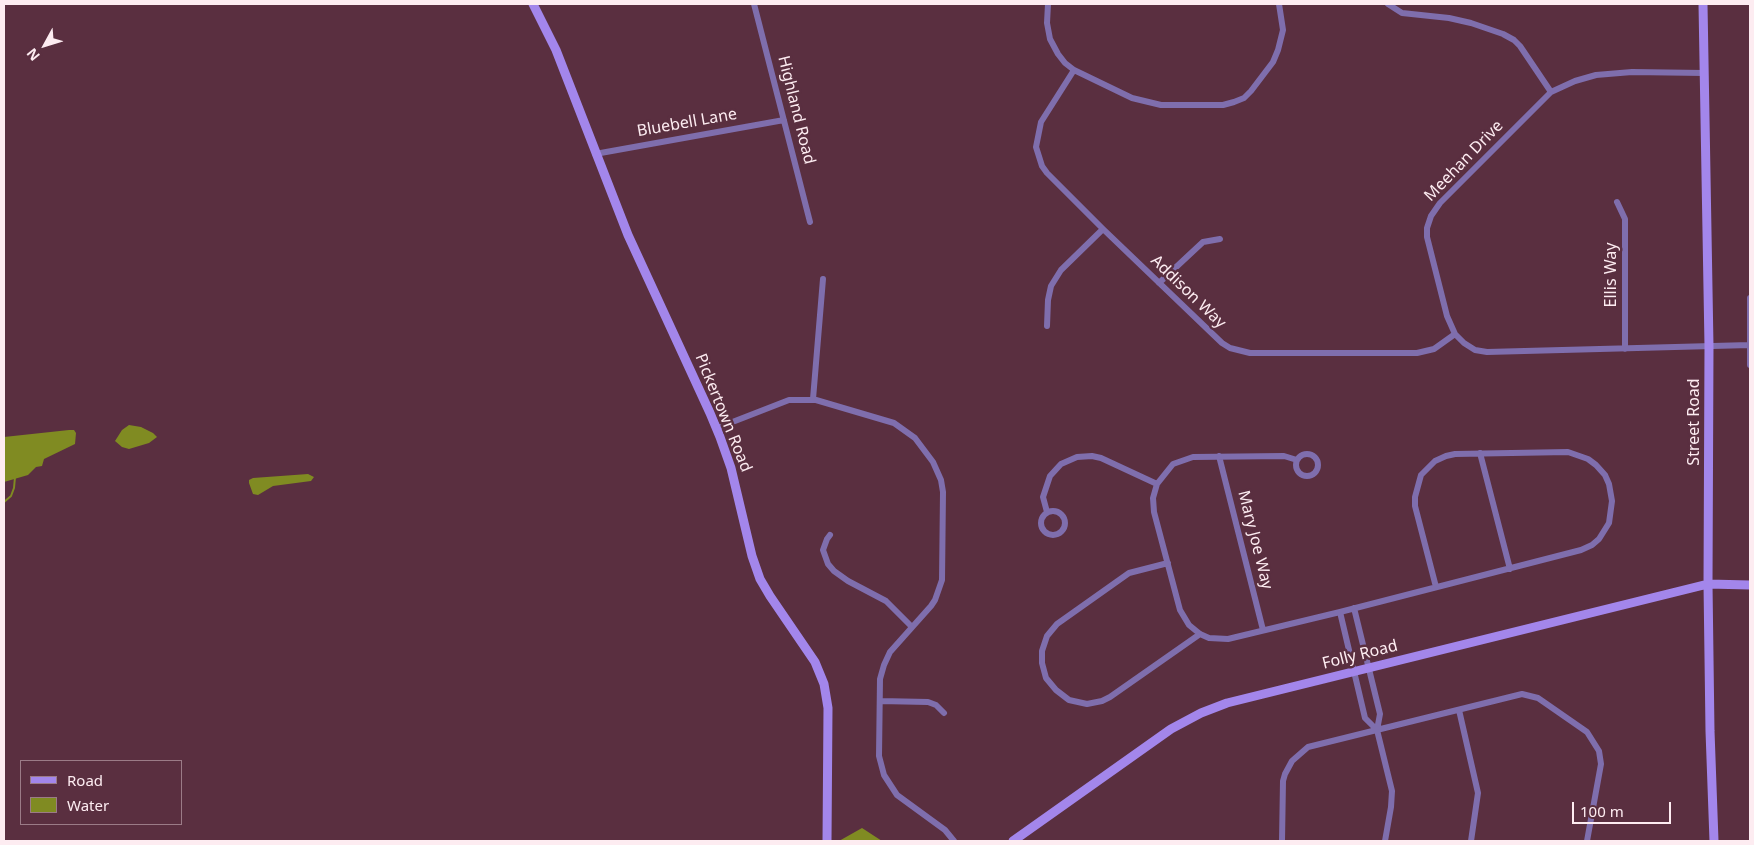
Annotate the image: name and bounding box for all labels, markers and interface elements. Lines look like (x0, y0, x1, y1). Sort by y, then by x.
north arrow (20, 20, 70, 70)
text: N (22, 44, 44, 65)
street label: Highland Road (773, 54, 819, 166)
street label: Bluebell Lane (636, 105, 738, 141)
street label: Meehan Drive (1421, 117, 1507, 205)
street label: Ellis Way (1601, 243, 1621, 307)
street label: Addison Way (1146, 251, 1230, 333)
street label: Pickertown Road (691, 351, 755, 475)
street label: Street Road (1684, 378, 1704, 466)
street label: Mary Joe Way (1233, 489, 1277, 591)
street label: Folly Road (1320, 636, 1400, 674)
legend (20, 760, 182, 825)
text: Road (67, 770, 103, 790)
scale bar (1574, 792, 1673, 824)
text: Water (67, 795, 109, 815)
text: 100 m (1580, 801, 1624, 821)

